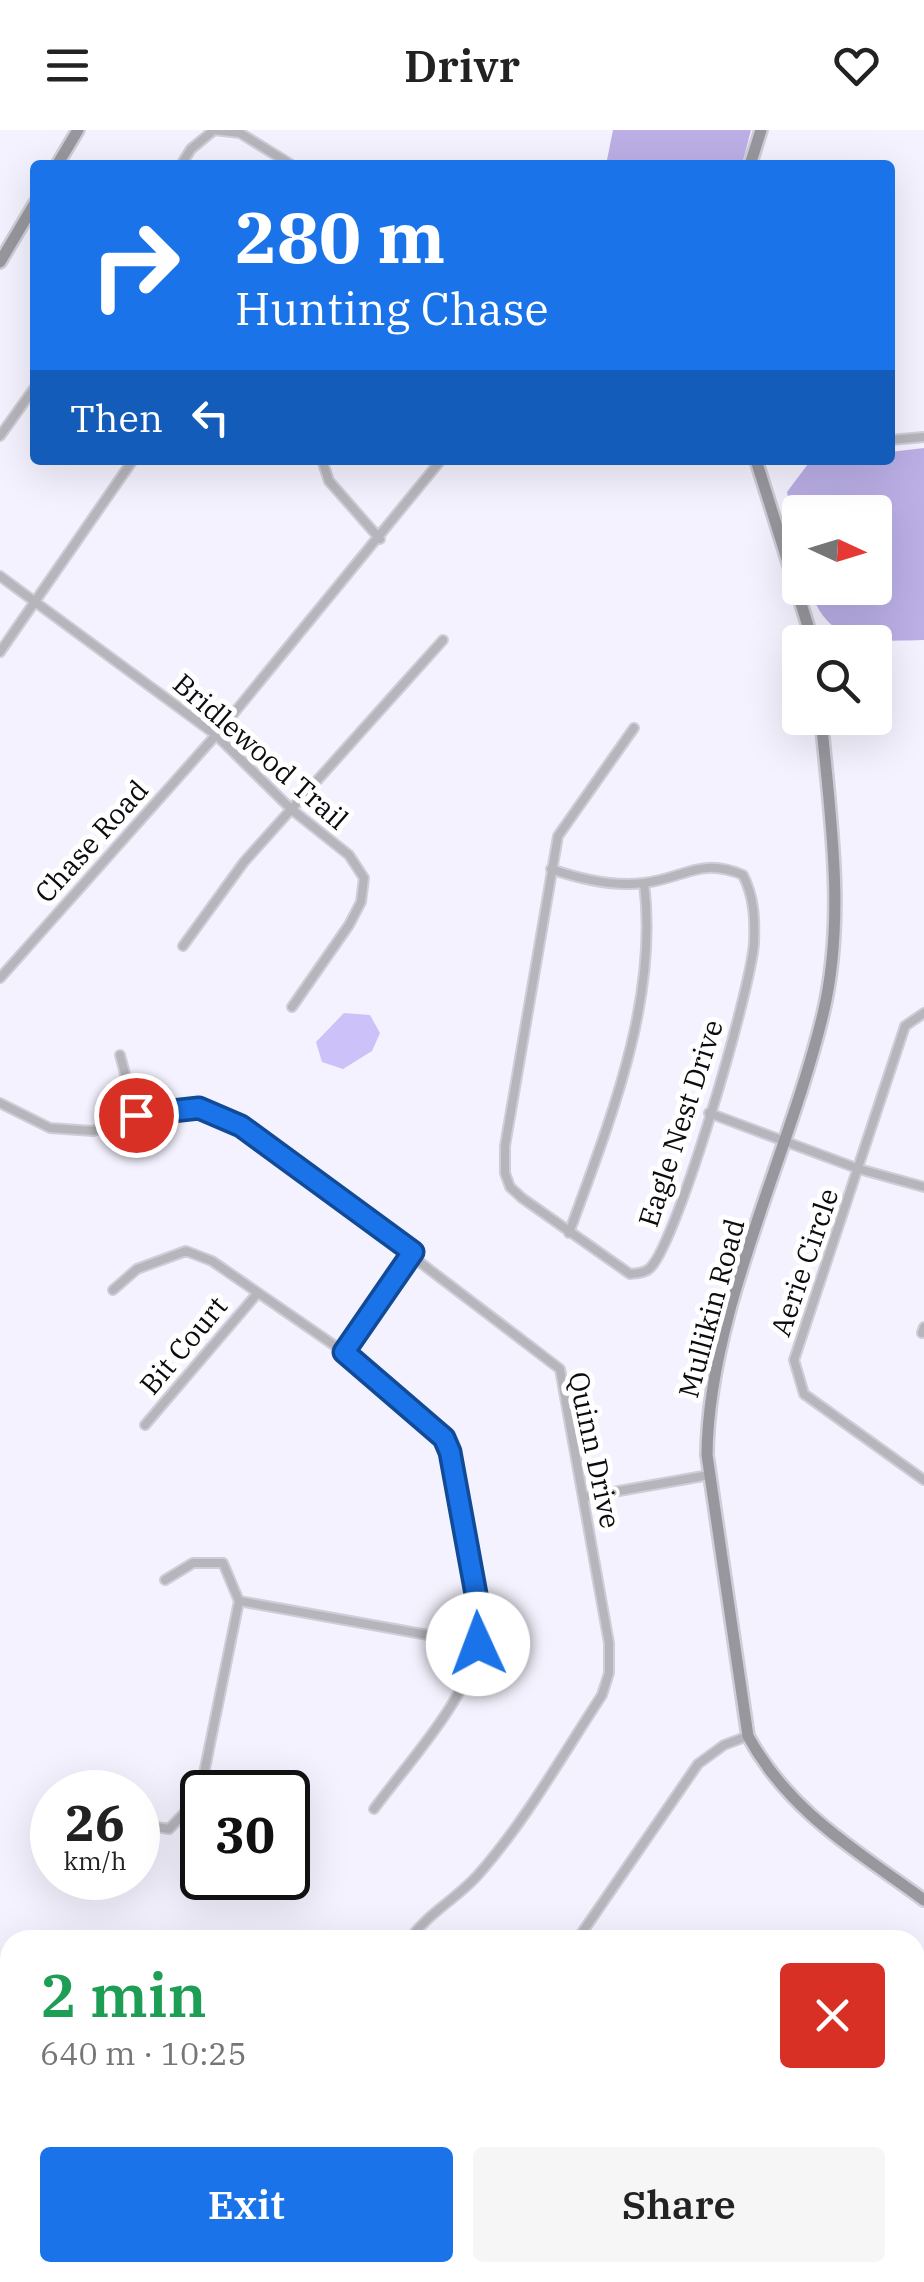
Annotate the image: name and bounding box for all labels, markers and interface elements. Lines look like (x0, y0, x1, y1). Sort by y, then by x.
text: Drivr (404, 36, 520, 94)
icon: menu (40, 38, 95, 93)
icon: heart (829, 38, 884, 93)
text: 280 m (235, 191, 445, 282)
icon: right (70, 200, 200, 330)
text: Hunting Chase (235, 279, 549, 337)
icon: left (183, 390, 238, 445)
text: Then (70, 393, 163, 442)
north arrow (782, 495, 892, 605)
map controls (782, 495, 892, 735)
button: search (782, 625, 892, 735)
street label: Bridlewood Trail (166, 665, 356, 837)
street label: Chase Road (26, 772, 156, 910)
street label: Eagle Nest Drive (629, 1015, 731, 1231)
pin (94, 1073, 179, 1158)
icon: arrive (109, 1088, 164, 1143)
street label: Aerie Circle (761, 1183, 847, 1341)
street label: Mullikin Road (669, 1214, 753, 1402)
street label: Bit Court (131, 1288, 235, 1402)
street label: Quinn Drive (560, 1368, 630, 1532)
position arrow (426, 1592, 530, 1696)
speed limit sign: 30 (180, 1770, 310, 1900)
text: 26 (65, 1790, 125, 1855)
text: km/h (63, 1844, 127, 1877)
text: 2 min (40, 1955, 207, 2034)
button: close (780, 1963, 885, 2068)
text: 640 m · 10:25 (40, 2032, 247, 2074)
button: Exit (40, 2147, 453, 2262)
button: Share (473, 2147, 885, 2262)

